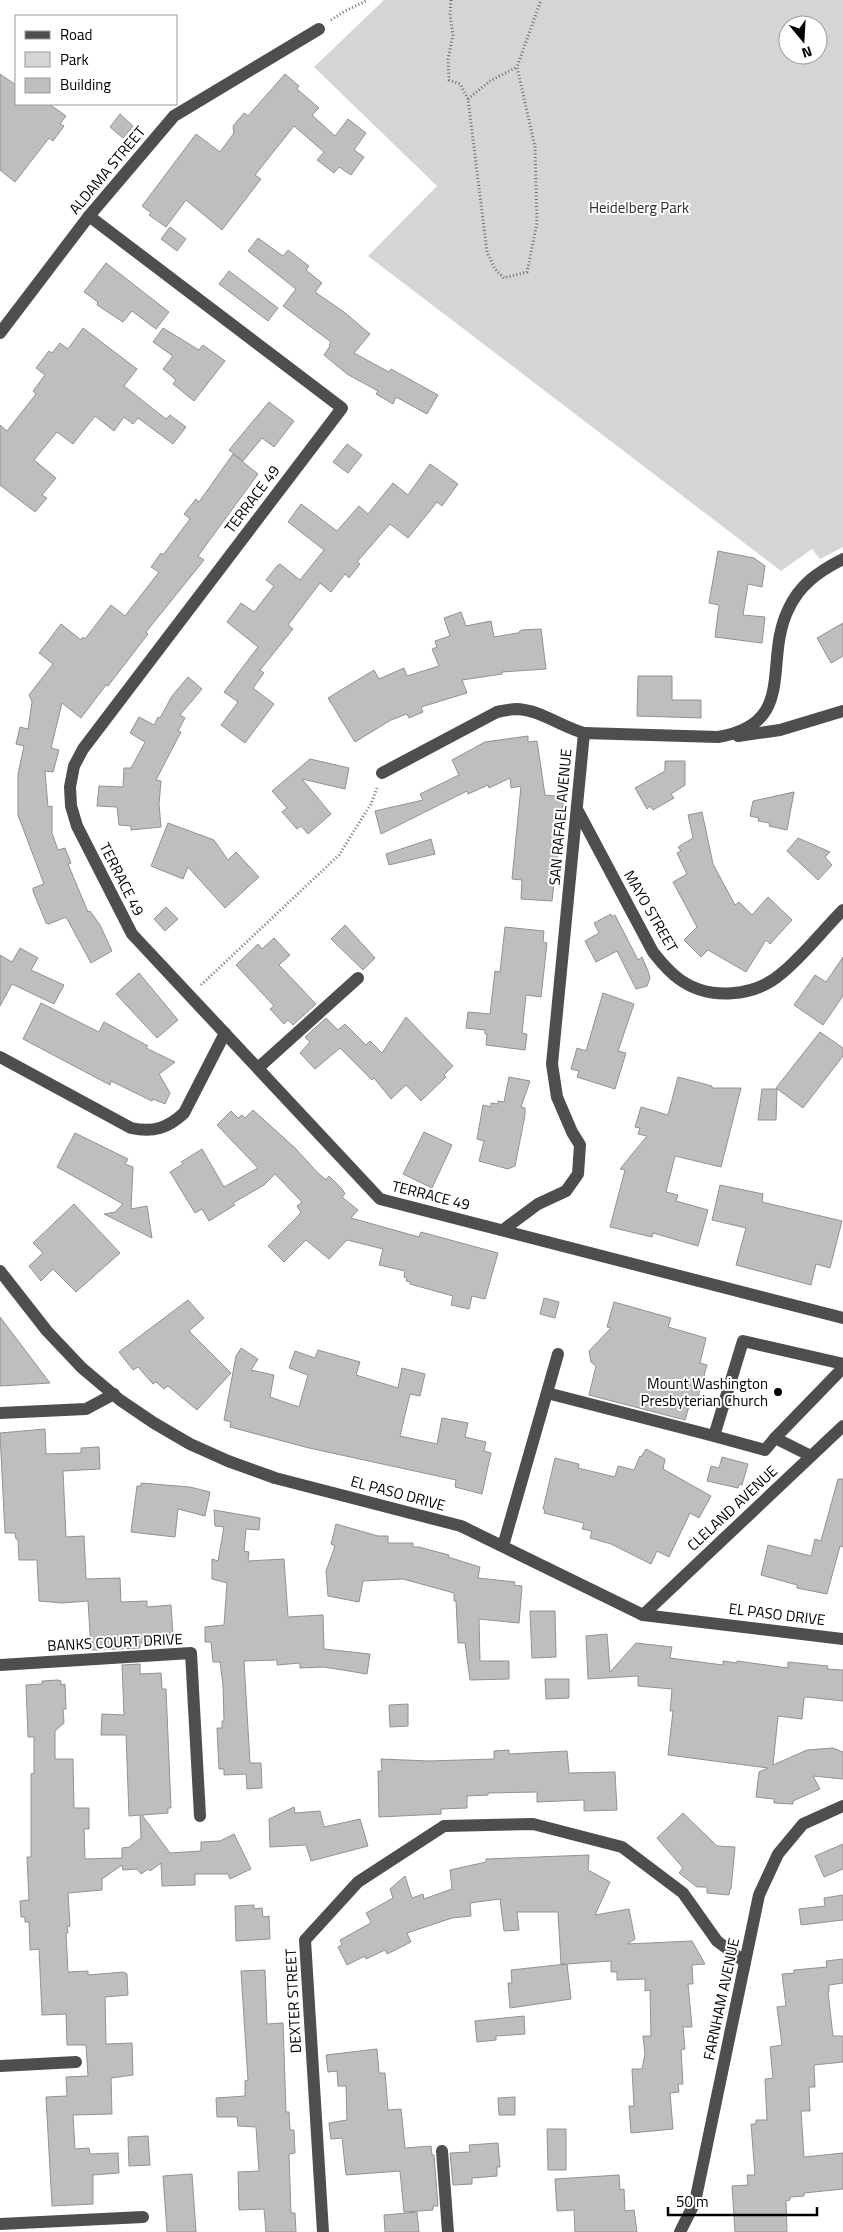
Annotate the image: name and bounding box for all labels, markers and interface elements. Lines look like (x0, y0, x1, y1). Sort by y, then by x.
legend (15, 15, 178, 105)
north arrow (778, 15, 828, 65)
text: Road (60, 23, 92, 46)
text: N (799, 41, 815, 64)
text: Park (60, 48, 89, 71)
text: Building (60, 73, 111, 96)
street label: ALDAMA STREET (63, 121, 151, 219)
park label: Heidelberg Park (589, 196, 689, 219)
street label: TERRACE 49 (219, 460, 285, 538)
street label: SAN RAFAEL AVENUE (543, 748, 577, 886)
street label: TERRACE 49 (94, 838, 150, 920)
street label: MAYO STREET (618, 866, 684, 956)
street label: TERRACE 49 (389, 1174, 473, 1216)
place label: Mount Washington Presbyterian Church (641, 1372, 768, 1412)
marker: Mount Washington Presbyterian Church (772, 1386, 784, 1398)
street label: CLELAND AVENUE (682, 1460, 782, 1556)
street label: EL PASO DRIVE (348, 1469, 448, 1517)
street label: EL PASO DRIVE (727, 1597, 827, 1631)
street label: BANKS COURT DRIVE (47, 1627, 183, 1657)
street label: FARNHAM AVENUE (697, 1936, 745, 2062)
street label: DEXTER STREET (279, 1948, 307, 2054)
scale bar (668, 2184, 817, 2216)
text: 50 m (676, 2190, 709, 2213)

